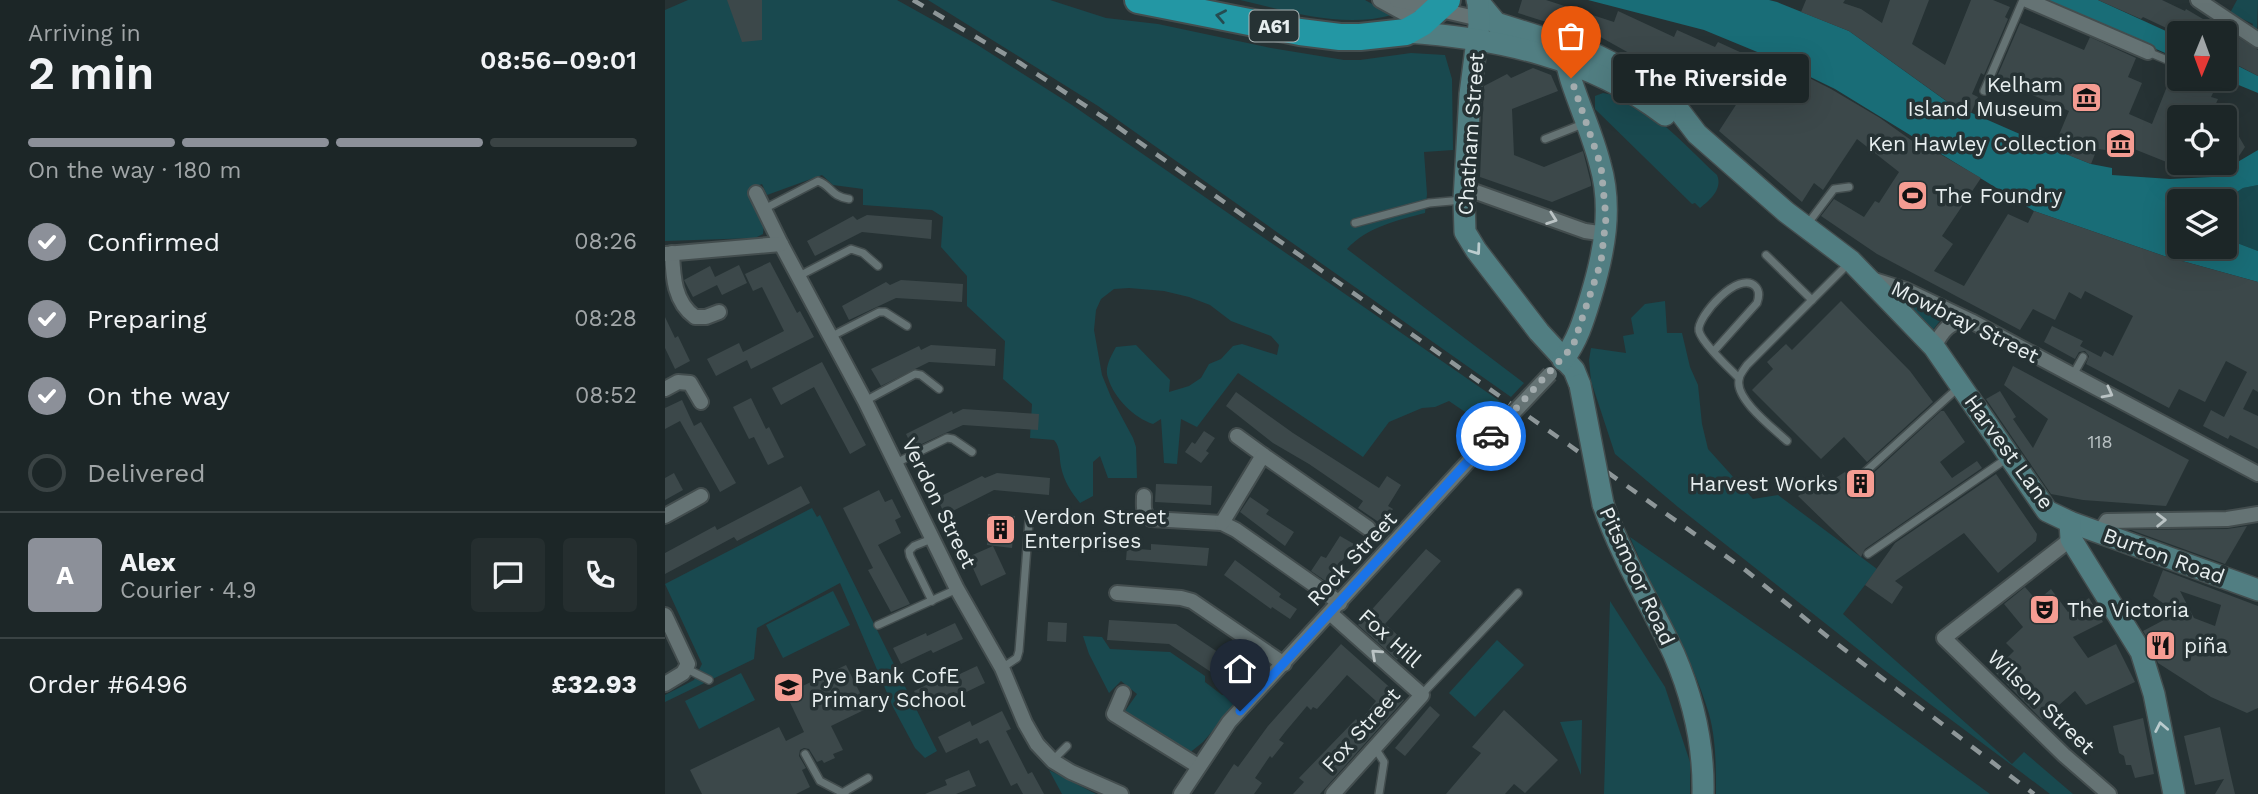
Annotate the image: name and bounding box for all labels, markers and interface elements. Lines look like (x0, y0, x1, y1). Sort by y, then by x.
pin (1541, 6, 1601, 78)
one-way arrow (1215, 9, 1227, 24)
road number: A61 (1249, 10, 1299, 42)
icon: bag (1552, 17, 1590, 55)
text: Arriving in (28, 20, 141, 47)
north arrow (2167, 21, 2237, 91)
map controls (2167, 21, 2237, 259)
text: 08:56–09:01 (480, 45, 637, 75)
text: 2 min (28, 46, 154, 100)
street label: Chatham Street (1452, 52, 1489, 216)
callout: The Riverside (1613, 54, 1809, 102)
text: The Riverside (1635, 65, 1787, 92)
place label: Kelham Island Museum (1907, 72, 2063, 121)
museum icon: Kelham Island Museum (2069, 80, 2103, 114)
button: locate (2167, 105, 2237, 175)
museum icon: Ken Hawley Collection (2103, 127, 2137, 161)
place label: Ken Hawley Collection (1868, 131, 2097, 156)
text: On the way · 180 m (28, 157, 241, 184)
sports icon: The Foundry (1895, 179, 1929, 213)
place label: The Foundry (1935, 183, 2062, 208)
button: layers (2167, 189, 2237, 259)
one-way arrow (1545, 211, 1557, 225)
icon: check (28, 223, 66, 261)
text: Confirmed (87, 227, 220, 257)
text: 08:26 (574, 228, 637, 255)
one-way arrow (1468, 242, 1481, 255)
street label: Mowbray Street (1887, 275, 2043, 368)
icon: check (28, 300, 66, 338)
text: Preparing (87, 304, 207, 334)
text: 08:28 (574, 305, 637, 332)
icon: check (28, 377, 66, 415)
text: On the way (87, 381, 230, 411)
text: 08:52 (575, 382, 637, 409)
one-way arrow (2100, 385, 2113, 398)
street label: Harvest Lane (1960, 390, 2059, 514)
courier (1456, 401, 1526, 471)
icon: car (1472, 417, 1510, 455)
house number: 118 (2087, 431, 2113, 452)
street label: Verdon Street (897, 433, 982, 572)
text: Delivered (87, 458, 206, 488)
building icon: Harvest Works (1844, 467, 1878, 501)
place label: Harvest Works (1689, 471, 1838, 496)
street label: Pitsmoor Road (1594, 503, 1680, 649)
place label: Verdon Street Enterprises (1024, 504, 1166, 553)
street label: Rock Street (1302, 506, 1402, 611)
building icon: Verdon Street Enterprises (984, 512, 1018, 546)
one-way arrow (2156, 512, 2167, 528)
street label: Burton Road (2100, 522, 2228, 589)
button: chat (471, 538, 545, 612)
button: phone (563, 538, 637, 612)
text: Alex (120, 547, 176, 577)
text: A (56, 560, 74, 590)
text: Courier · 4.9 (120, 577, 256, 604)
theatre icon: The Victoria (2027, 593, 2061, 627)
place label: The Victoria (2067, 597, 2189, 622)
street label: Fox Hill (1354, 603, 1427, 673)
restaurant icon: piña (2144, 629, 2178, 663)
place label: piña (2184, 633, 2228, 658)
pin (1210, 639, 1270, 711)
street label: Wilson Street (1983, 644, 2100, 759)
icon: home (1221, 650, 1259, 688)
one-way arrow (1371, 650, 1384, 662)
place label: Pye Bank CofE Primary School (811, 663, 966, 712)
text: Order #6496 (28, 669, 188, 699)
text: £32.93 (551, 669, 637, 699)
school or university icon: Pye Bank CofE Primary School (771, 671, 805, 705)
street label: Fox Street (1316, 682, 1405, 777)
one-way arrow (2154, 721, 2169, 733)

